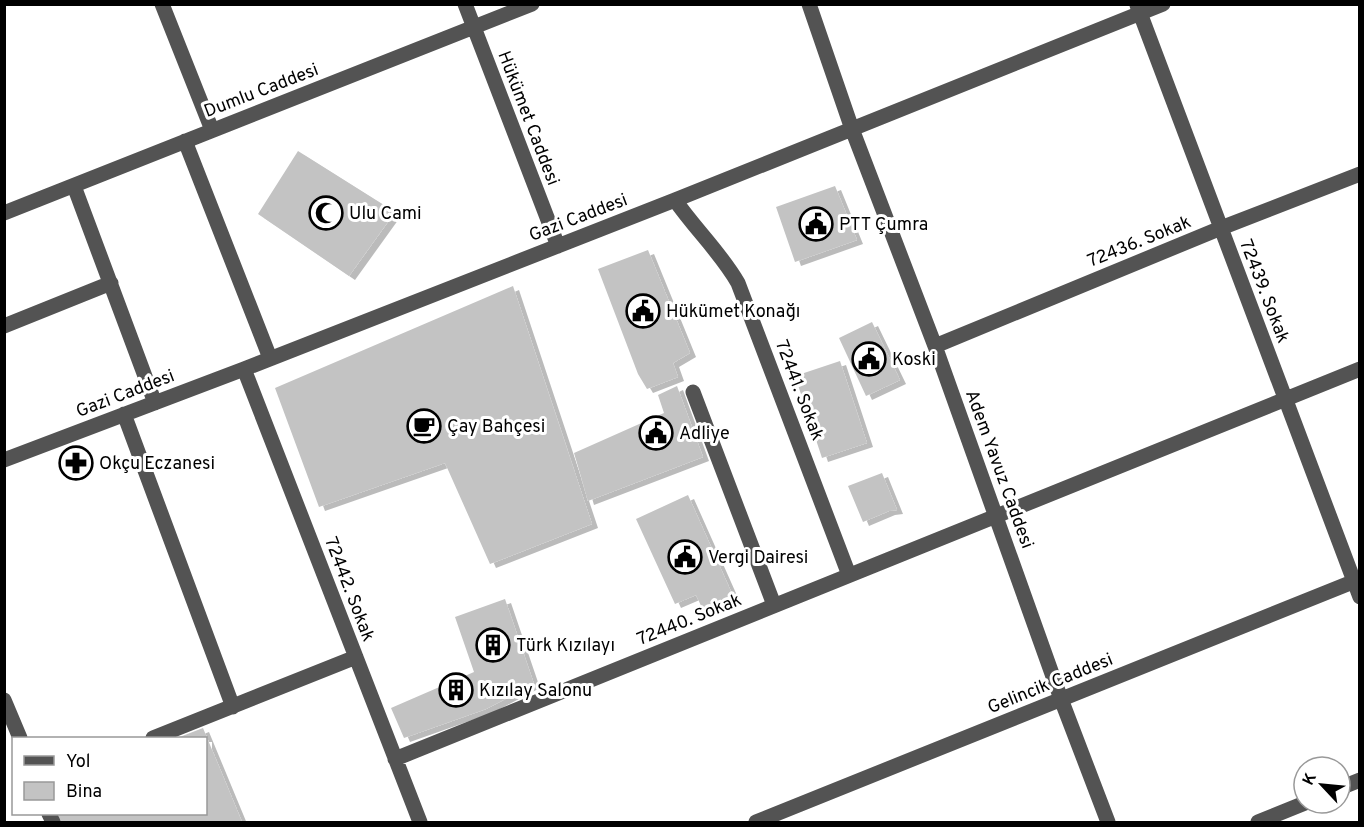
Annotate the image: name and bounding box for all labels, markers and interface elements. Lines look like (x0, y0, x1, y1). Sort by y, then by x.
street label: Hükümet Caddesi (491, 48, 564, 189)
street label: Dumlu Caddesi (201, 59, 322, 124)
street label: Gazi Caddesi (526, 189, 631, 248)
mosque icon: Ulu Cami (308, 195, 344, 231)
place label: Ulu Cami (349, 203, 422, 226)
public building icon: PTT Çumra (798, 206, 834, 242)
street label: 72436. Sokak (1084, 211, 1195, 274)
place label: PTT Çumra (839, 214, 928, 237)
street label: 72439. Sokak (1233, 236, 1294, 347)
public building icon: Hükümet Konağı (625, 293, 661, 329)
place label: Hükümet Konağı (666, 301, 800, 324)
street label: 72441. Sokak (769, 337, 828, 444)
public building icon: Koski (851, 341, 887, 377)
place label: Koski (892, 349, 936, 372)
street label: Gazi Caddesi (73, 365, 178, 424)
street label: Adem Yavuz Caddesi (959, 387, 1038, 552)
cafe icon: Çay Bahçesi (406, 408, 442, 444)
public building icon: Adliye (638, 415, 674, 451)
place label: Çay Bahçesi (447, 416, 545, 439)
place label: Adliye (679, 423, 730, 446)
pharmacy icon: Okçu Eczanesi (58, 445, 94, 481)
place label: Okçu Eczanesi (99, 453, 215, 476)
street label: 72442. Sokak (318, 534, 379, 645)
public building icon: Vergi Dairesi (667, 539, 703, 575)
place label: Vergi Dairesi (708, 547, 808, 570)
street label: 72440. Sokak (634, 589, 745, 652)
building icon: Türk Kızılayı (475, 627, 511, 663)
place label: Türk Kızılayı (516, 635, 615, 658)
street label: Gelincik Caddesi (984, 649, 1117, 720)
building icon: Kızılay Salonu (438, 672, 474, 708)
place label: Kızılay Salonu (479, 680, 592, 703)
legend (12, 737, 207, 815)
text: Yol (66, 751, 91, 774)
north arrow (1292, 755, 1352, 815)
text: K (1299, 770, 1322, 789)
text: Bina (66, 781, 102, 804)

